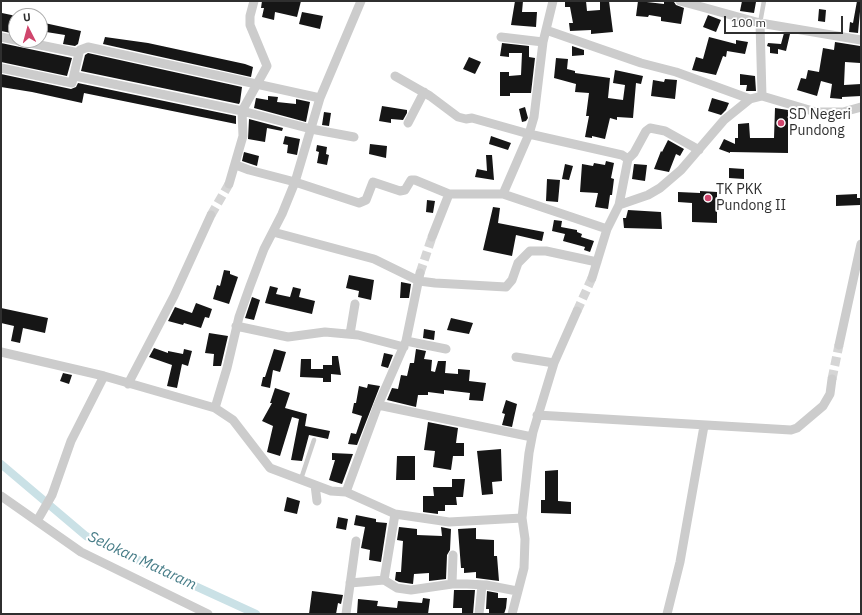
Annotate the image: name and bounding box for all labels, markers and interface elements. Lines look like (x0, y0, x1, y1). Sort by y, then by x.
north arrow (8, 8, 48, 48)
scale bar (726, 8, 845, 34)
text: U (22, 10, 31, 24)
text: 100 m (731, 15, 766, 30)
place label: SD Negeri Pundong (789, 107, 851, 140)
marker: SD Negeri Pundong (776, 118, 786, 128)
place label: TK PKK Pundong II (716, 182, 786, 214)
marker: TK PKK Pundong II (703, 193, 713, 203)
water label: Selokan Mataram (85, 528, 199, 594)

